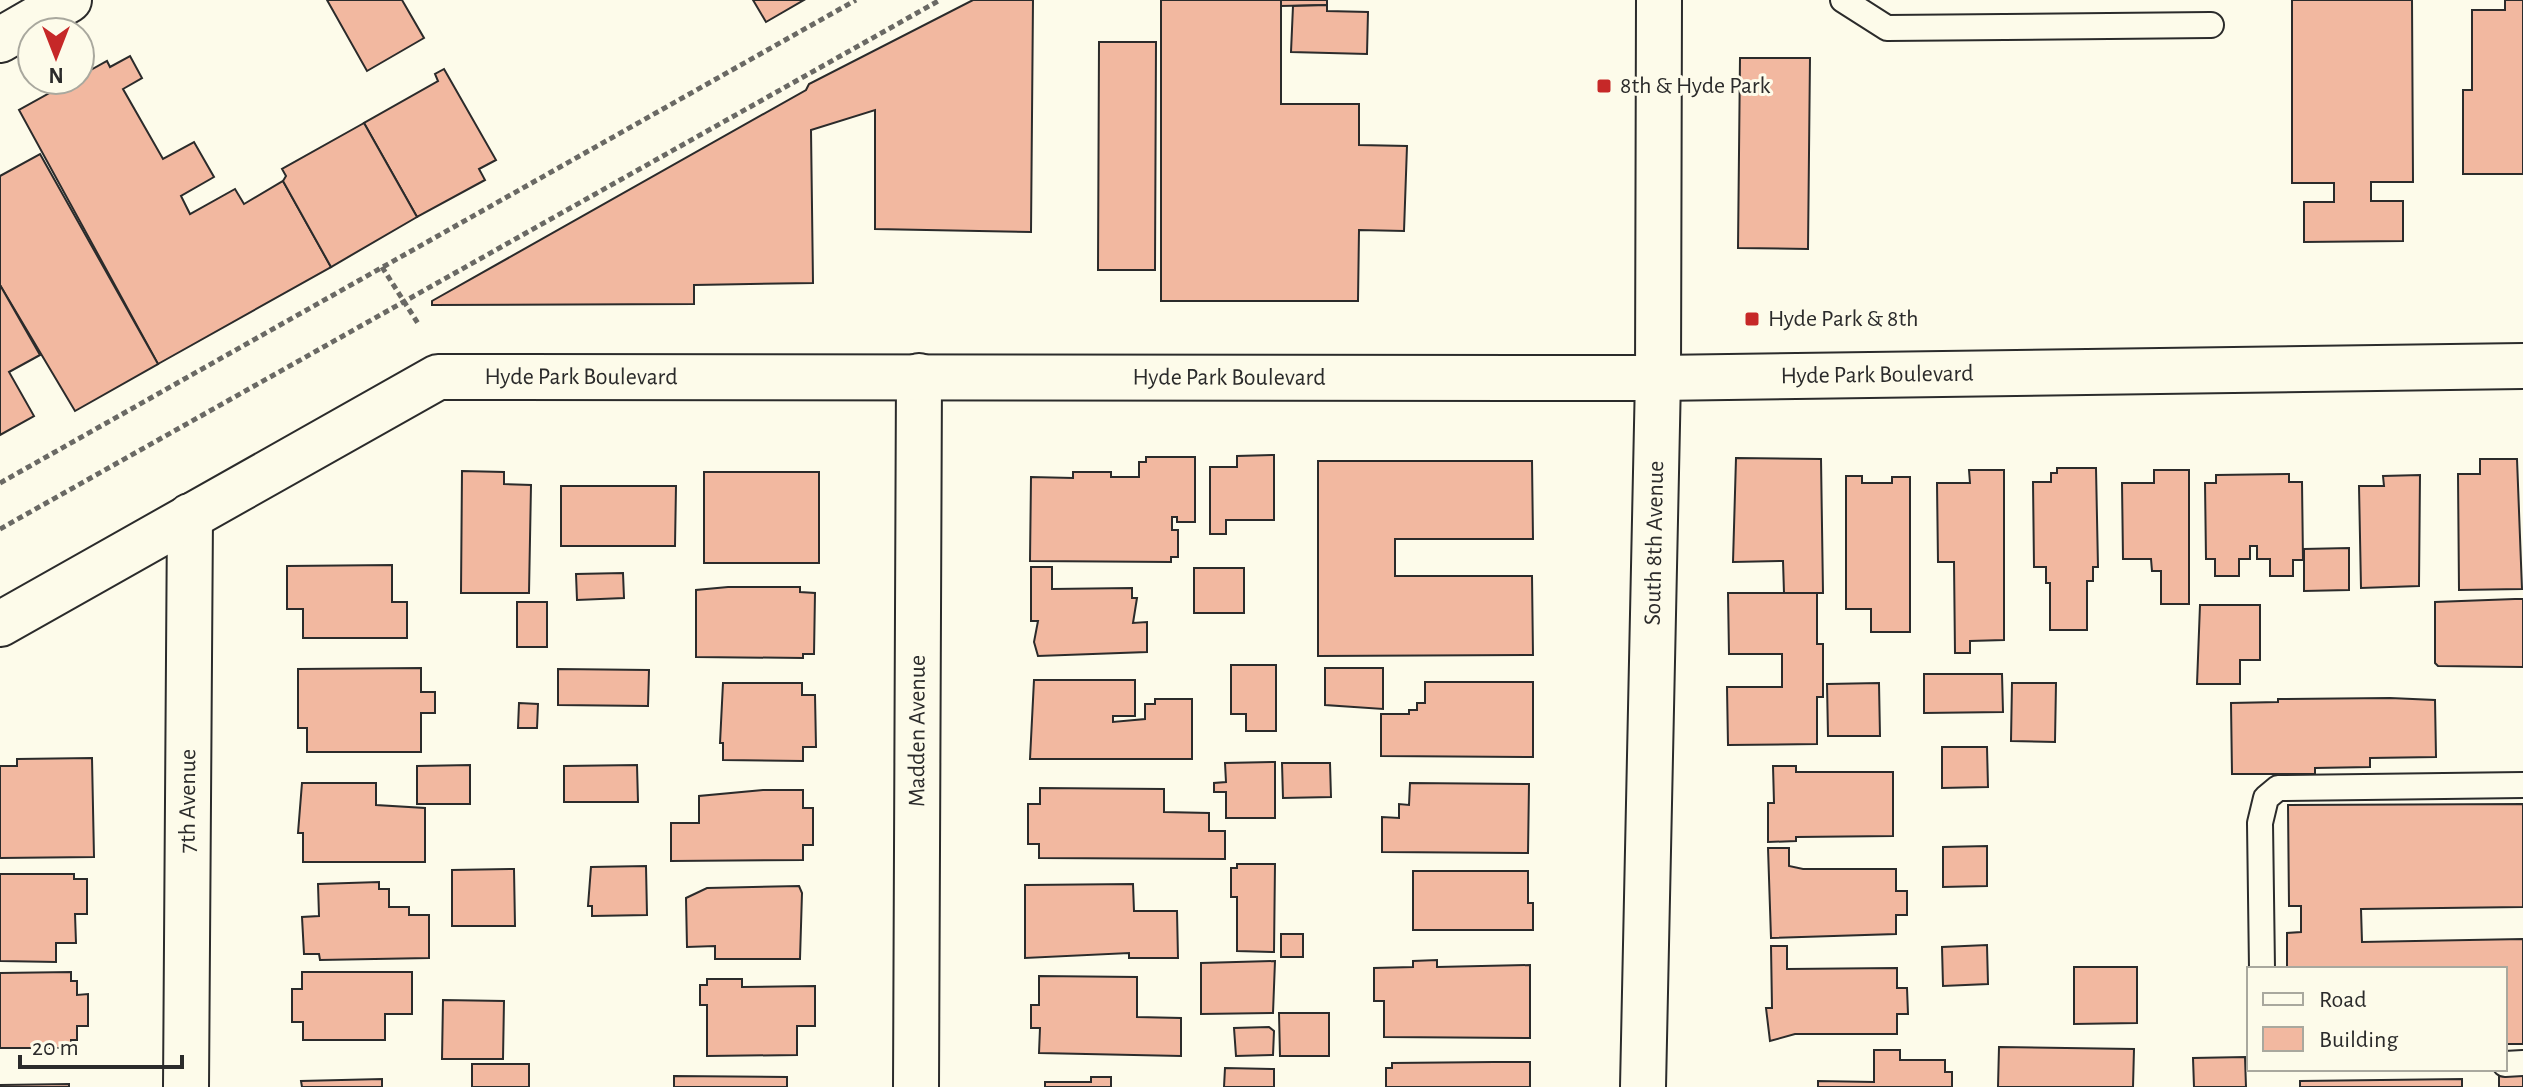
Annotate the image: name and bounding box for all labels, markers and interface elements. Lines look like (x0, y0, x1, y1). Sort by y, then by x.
north arrow (16, 16, 96, 96)
text: N (48, 64, 64, 86)
place label: 8th & Hyde Park (1620, 74, 1771, 98)
marker: 8th & Hyde Park (1595, 77, 1613, 95)
place label: Hyde Park & 8th (1768, 307, 1919, 331)
marker: Hyde Park & 8th (1743, 310, 1761, 328)
street label: Hyde Park Boulevard (1780, 362, 1974, 388)
street label: Hyde Park Boulevard (485, 365, 678, 389)
street label: Hyde Park Boulevard (1133, 366, 1326, 390)
street label: South 8th Avenue (1641, 461, 1668, 626)
street label: Madden Avenue (905, 655, 930, 807)
street label: 7th Avenue (176, 749, 200, 853)
legend (2247, 967, 2507, 1071)
text: Road (2319, 988, 2367, 1012)
scale bar (20, 1019, 182, 1069)
text: Building (2319, 1028, 2398, 1052)
text: 20 m (32, 1036, 79, 1060)

